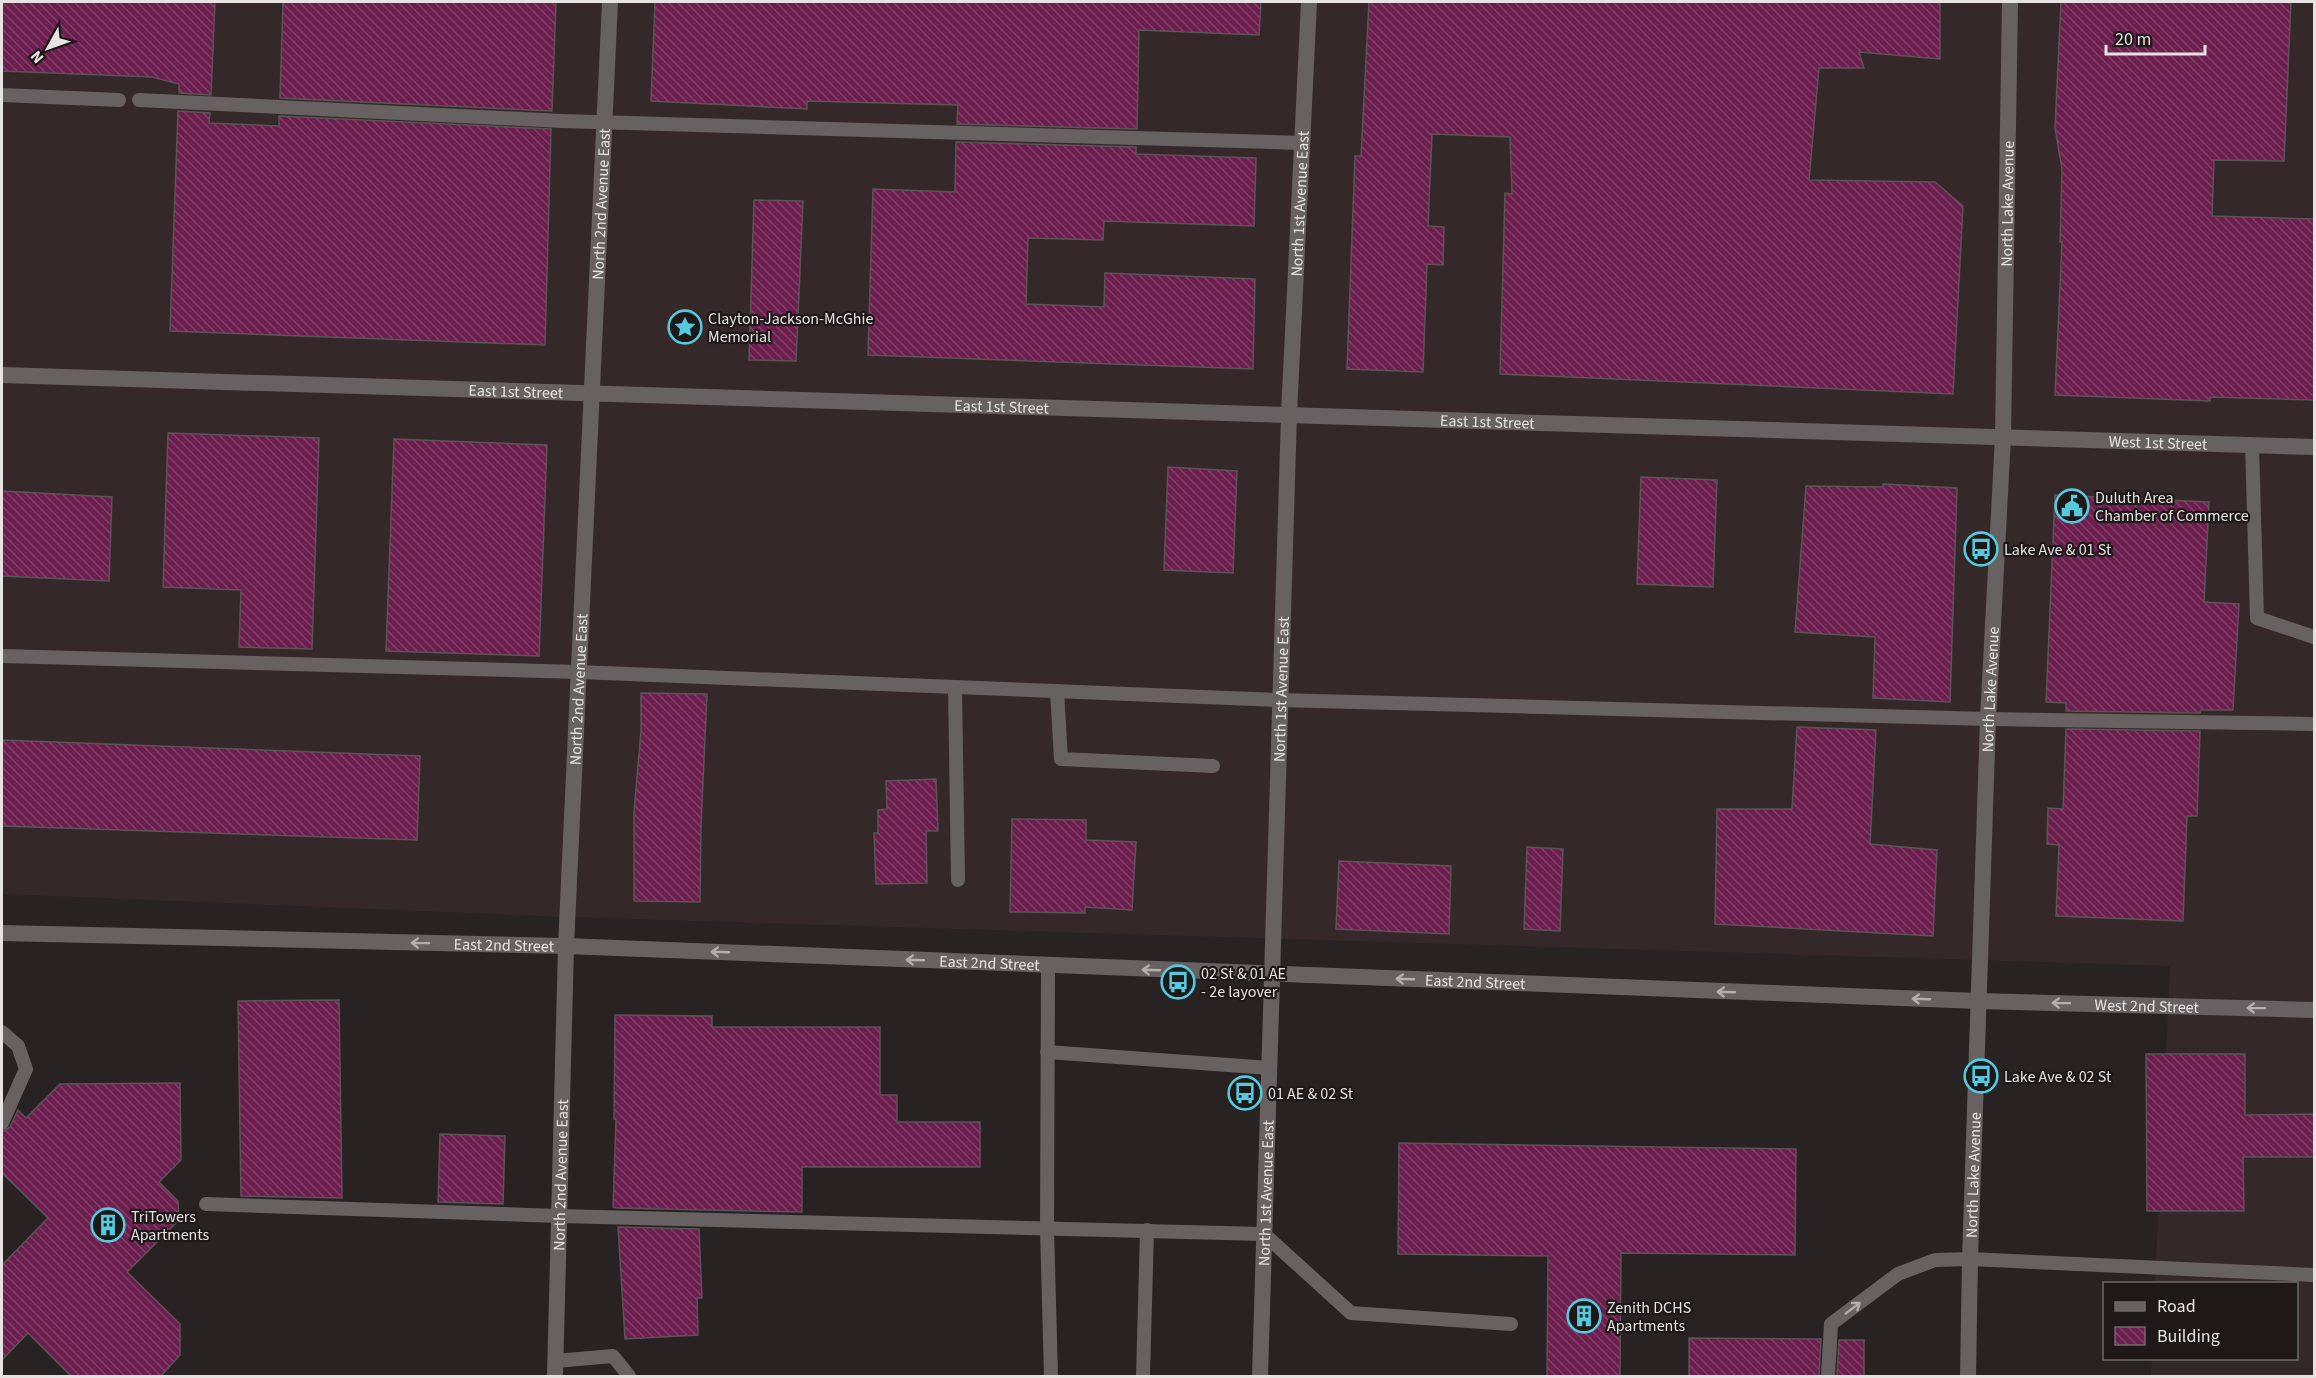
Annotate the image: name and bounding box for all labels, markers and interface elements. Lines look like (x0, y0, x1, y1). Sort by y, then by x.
north arrow (18, 18, 78, 78)
scale bar (2106, 18, 2205, 56)
text: 20 m (2115, 27, 2151, 52)
text: N (25, 46, 49, 68)
street label: North 2nd Avenue East (587, 127, 616, 280)
street label: North 1st Avenue East (1286, 130, 1315, 277)
street label: North Lake Avenue (1996, 141, 2020, 267)
place label: Clayton-Jackson-McGhie Memorial (708, 308, 874, 348)
place icon: Clayton-Jackson-McGhie Memorial (667, 309, 703, 345)
street label: East 1st Street (468, 380, 564, 404)
street label: East 1st Street (954, 395, 1050, 420)
street label: East 1st Street (1440, 410, 1535, 435)
street label: West 1st Street (2108, 431, 2208, 456)
place label: Duluth Area Chamber of Commerce (2095, 487, 2249, 527)
public building icon: Duluth Area Chamber of Commerce (2054, 488, 2090, 524)
bus stop icon: Lake Ave & 01 St (1963, 531, 1999, 567)
place label: Lake Ave & 01 St (2004, 539, 2112, 561)
street label: North 2nd Avenue East (564, 613, 594, 766)
street label: North 1st Avenue East (1269, 616, 1295, 763)
street label: North Lake Avenue (1977, 626, 2005, 753)
street label: East 2nd Street (453, 933, 555, 958)
one-way arrow (410, 937, 430, 948)
one-way arrow (710, 947, 730, 958)
street label: East 2nd Street (939, 951, 1041, 976)
one-way arrow (905, 954, 925, 966)
place label: 02 St & 01 AE - 2e layover (1201, 963, 1286, 1003)
one-way arrow (1142, 964, 1162, 975)
bus stop icon: 02 St & 01 AE - 2e layover (1160, 964, 1196, 1000)
street label: East 2nd Street (1424, 969, 1526, 995)
one-way arrow (1396, 974, 1416, 985)
one-way arrow (1717, 986, 1737, 997)
one-way arrow (1911, 993, 1931, 1005)
street label: West 2nd Street (2094, 994, 2200, 1019)
one-way arrow (2052, 997, 2072, 1009)
one-way arrow (2247, 1002, 2267, 1014)
bus stop icon: Lake Ave & 02 St (1963, 1058, 1999, 1094)
place label: Lake Ave & 02 St (2004, 1066, 2112, 1088)
bus stop icon: 01 AE & 02 St (1227, 1075, 1263, 1111)
place label: 01 AE & 02 St (1268, 1083, 1354, 1105)
street label: North 2nd Avenue East (548, 1098, 574, 1251)
street label: North Lake Avenue (1961, 1112, 1987, 1238)
street label: North 1st Avenue East (1253, 1119, 1280, 1266)
place label: TriTowers Apartments (131, 1206, 210, 1246)
building icon: TriTowers Apartments (90, 1207, 126, 1243)
legend (2103, 1282, 2298, 1360)
text: Road (2157, 1294, 2196, 1319)
place label: Zenith DCHS Apartments (1607, 1297, 1691, 1337)
building icon: Zenith DCHS Apartments (1566, 1298, 1602, 1334)
one-way arrow (1844, 1302, 1860, 1314)
text: Building (2157, 1324, 2220, 1349)

